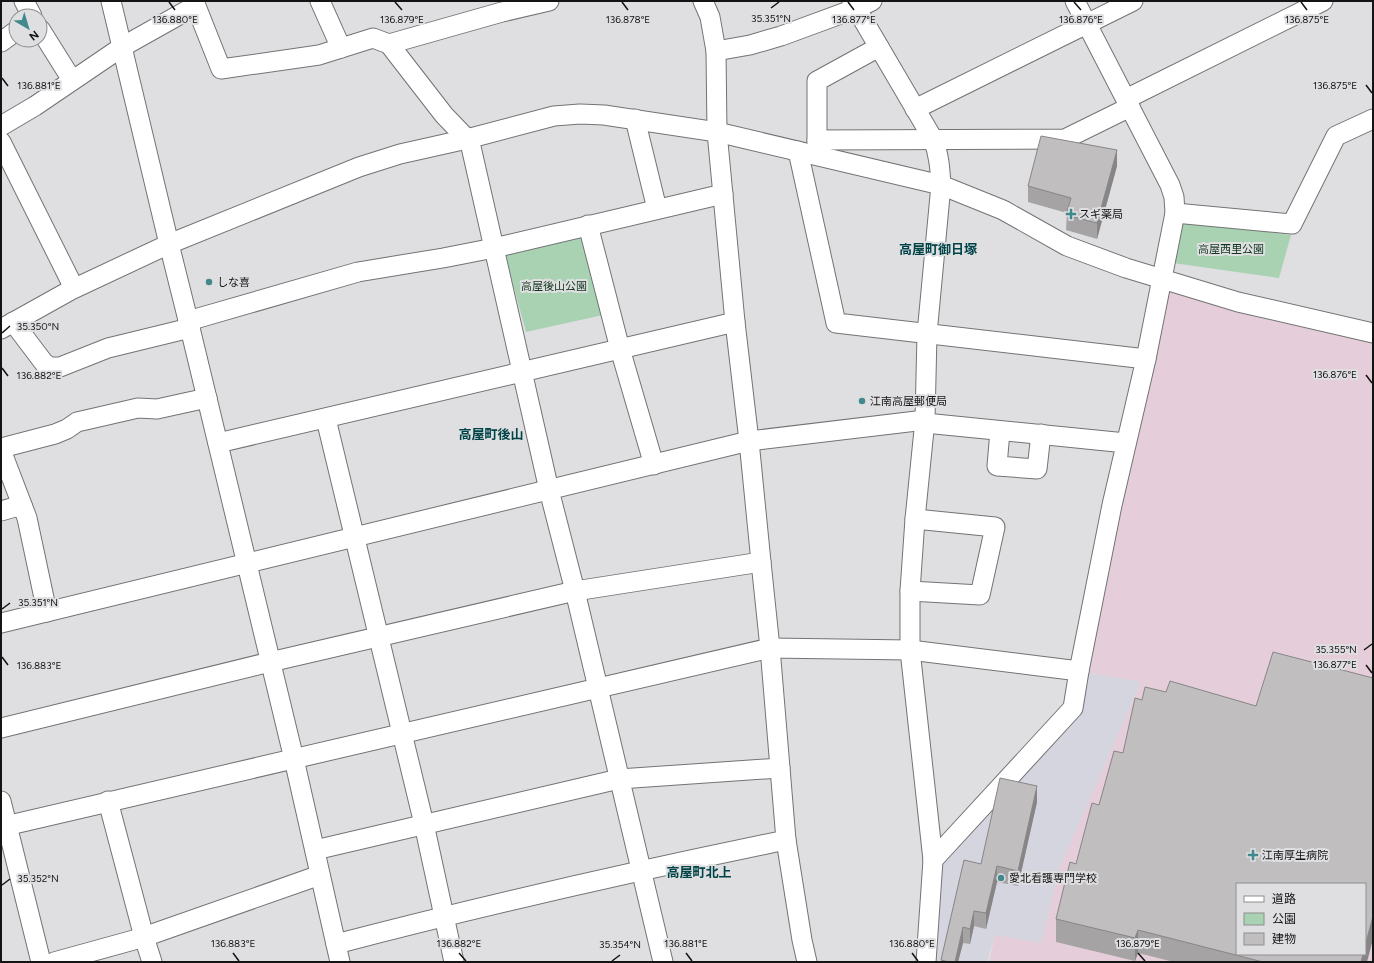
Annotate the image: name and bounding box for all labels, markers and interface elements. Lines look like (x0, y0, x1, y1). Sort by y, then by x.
north arrow (8, 8, 48, 48)
text: 35.351°N (751, 12, 791, 25)
text: 136.880°E (152, 13, 198, 26)
text: 136.879°E (380, 13, 424, 26)
text: 136.878°E (606, 13, 650, 26)
text: 136.877°E (832, 13, 876, 26)
text: 136.876°E (1059, 13, 1103, 26)
text: 136.875°E (1285, 13, 1329, 26)
text: N (26, 28, 41, 43)
text: 136.881°E (17, 79, 61, 92)
text: 136.875°E (1313, 79, 1357, 92)
place label: スギ薬局 (1079, 208, 1123, 221)
marker: スギ薬局 (1066, 209, 1076, 219)
district label: 高屋町御日塚 (899, 242, 977, 257)
park label: 高屋西里公園 (1198, 243, 1264, 256)
place label: しな喜 (217, 276, 250, 289)
marker: しな喜 (204, 277, 214, 287)
park label: 高屋後山公園 (521, 280, 587, 293)
text: 35.350°N (17, 320, 59, 333)
text: 136.876°E (1313, 368, 1357, 381)
text: 136.882°E (17, 369, 61, 382)
place label: 江南高屋郵便局 (870, 395, 947, 408)
marker: 江南高屋郵便局 (857, 396, 867, 406)
district label: 高屋町後山 (458, 427, 524, 442)
text: 35.351°N (18, 596, 58, 609)
text: 35.355°N (1315, 643, 1357, 656)
text: 136.877°E (1313, 658, 1357, 671)
text: 136.883°E (17, 659, 61, 672)
marker: 江南厚生病院 (1247, 849, 1259, 861)
place label: 江南厚生病院 (1262, 849, 1328, 862)
district label: 高屋町北上 (666, 865, 732, 880)
text: 35.352°N (17, 872, 59, 885)
place label: 愛北看護専門学校 (1009, 872, 1097, 885)
marker: 愛北看護専門学校 (996, 873, 1006, 883)
legend (1236, 883, 1366, 955)
text: 道路 (1272, 892, 1296, 906)
text: 公園 (1272, 912, 1296, 926)
text: 建物 (1272, 932, 1296, 946)
text: 136.883°E (211, 937, 255, 950)
text: 136.882°E (437, 937, 481, 950)
text: 136.881°E (664, 937, 708, 950)
text: 136.880°E (889, 937, 935, 950)
text: 136.879°E (1116, 937, 1160, 950)
text: 35.354°N (599, 938, 641, 951)

